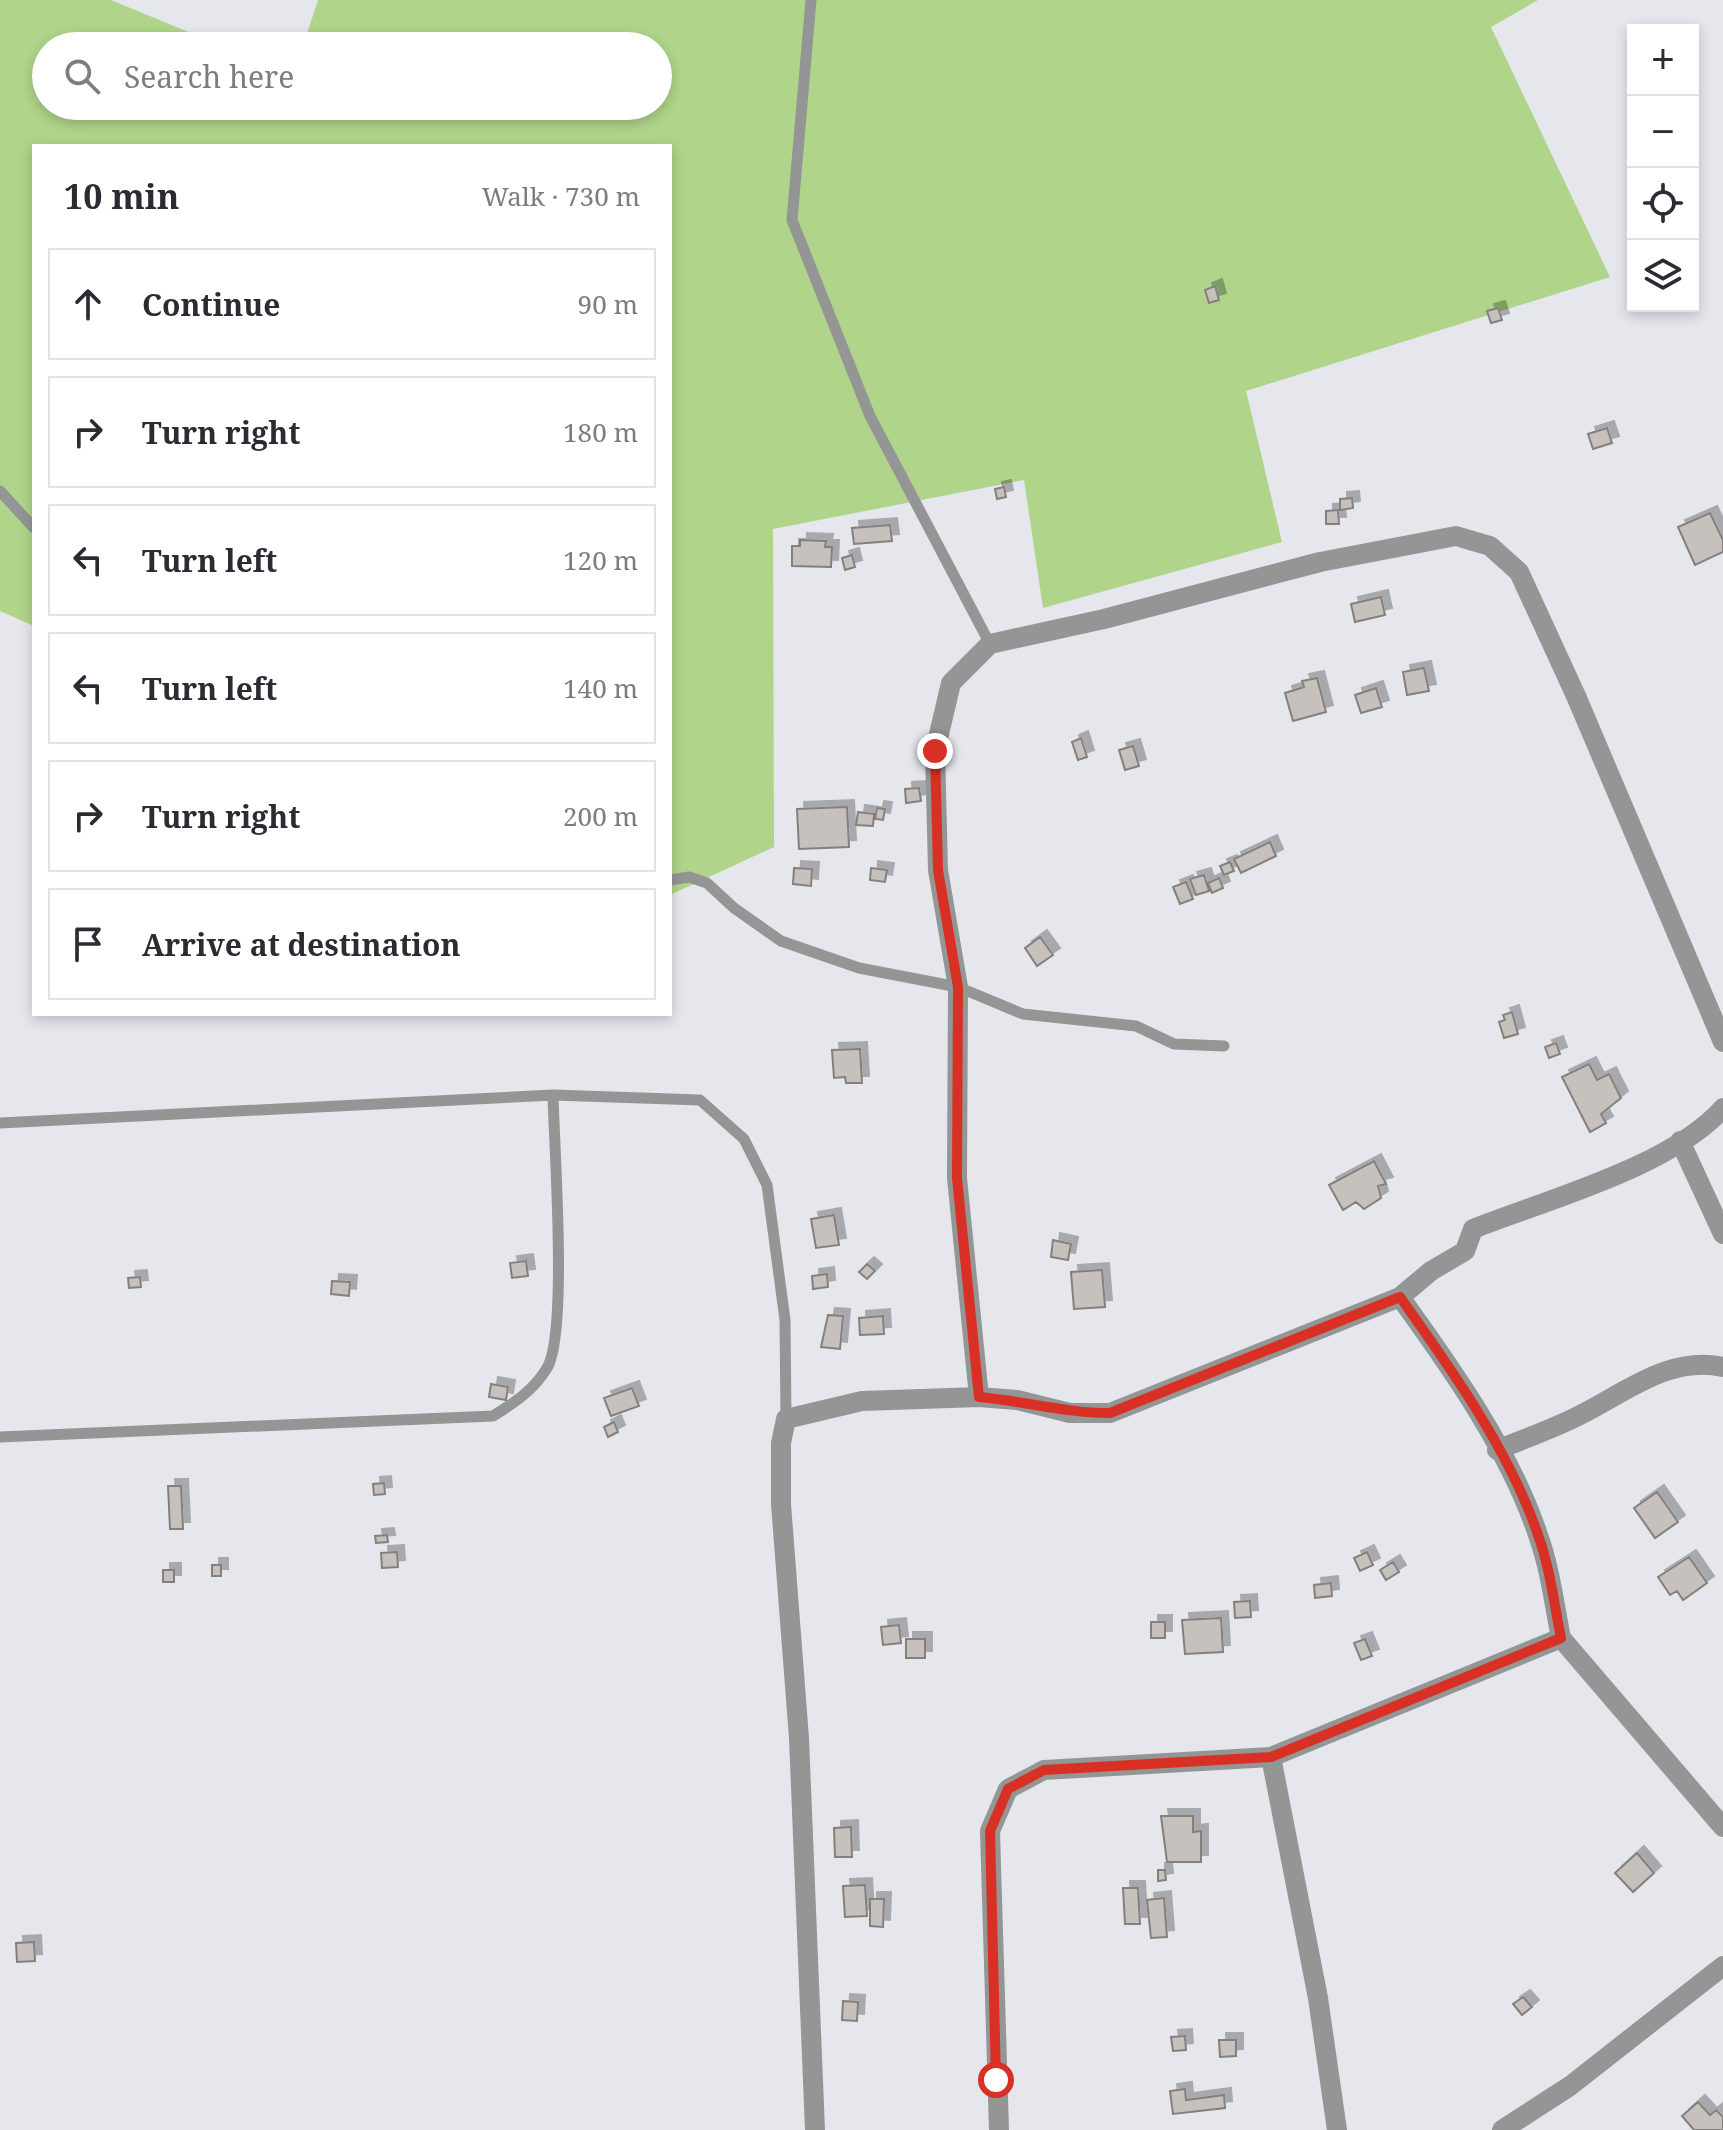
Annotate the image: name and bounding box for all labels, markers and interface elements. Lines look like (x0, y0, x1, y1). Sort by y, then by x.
map controls (1627, 24, 1699, 312)
button: + (1627, 24, 1699, 96)
search box (32, 32, 672, 120)
icon: search (60, 54, 104, 98)
text: Search here (124, 56, 294, 97)
button: − (1627, 96, 1699, 168)
button: locate (1627, 168, 1699, 240)
text: 10 min (64, 173, 179, 219)
text: Walk · 730 m (482, 178, 640, 214)
button: layers (1627, 240, 1699, 312)
icon: ahead (66, 282, 110, 326)
text: Continue (142, 284, 280, 325)
text: 90 m (578, 286, 638, 322)
icon: right (66, 410, 110, 454)
text: Turn right (142, 412, 300, 453)
text: 180 m (563, 414, 638, 450)
icon: left (66, 538, 110, 582)
text: Turn left (142, 540, 277, 581)
text: 120 m (563, 542, 638, 578)
icon: left (66, 666, 110, 710)
text: Turn left (142, 668, 277, 709)
text: 140 m (563, 670, 638, 706)
route end (917, 733, 953, 769)
icon: right (66, 794, 110, 838)
text: Turn right (142, 796, 300, 837)
text: 200 m (563, 798, 638, 834)
icon: arrive (66, 922, 110, 966)
text: Arrive at destination (142, 924, 461, 965)
route start (978, 2062, 1014, 2098)

